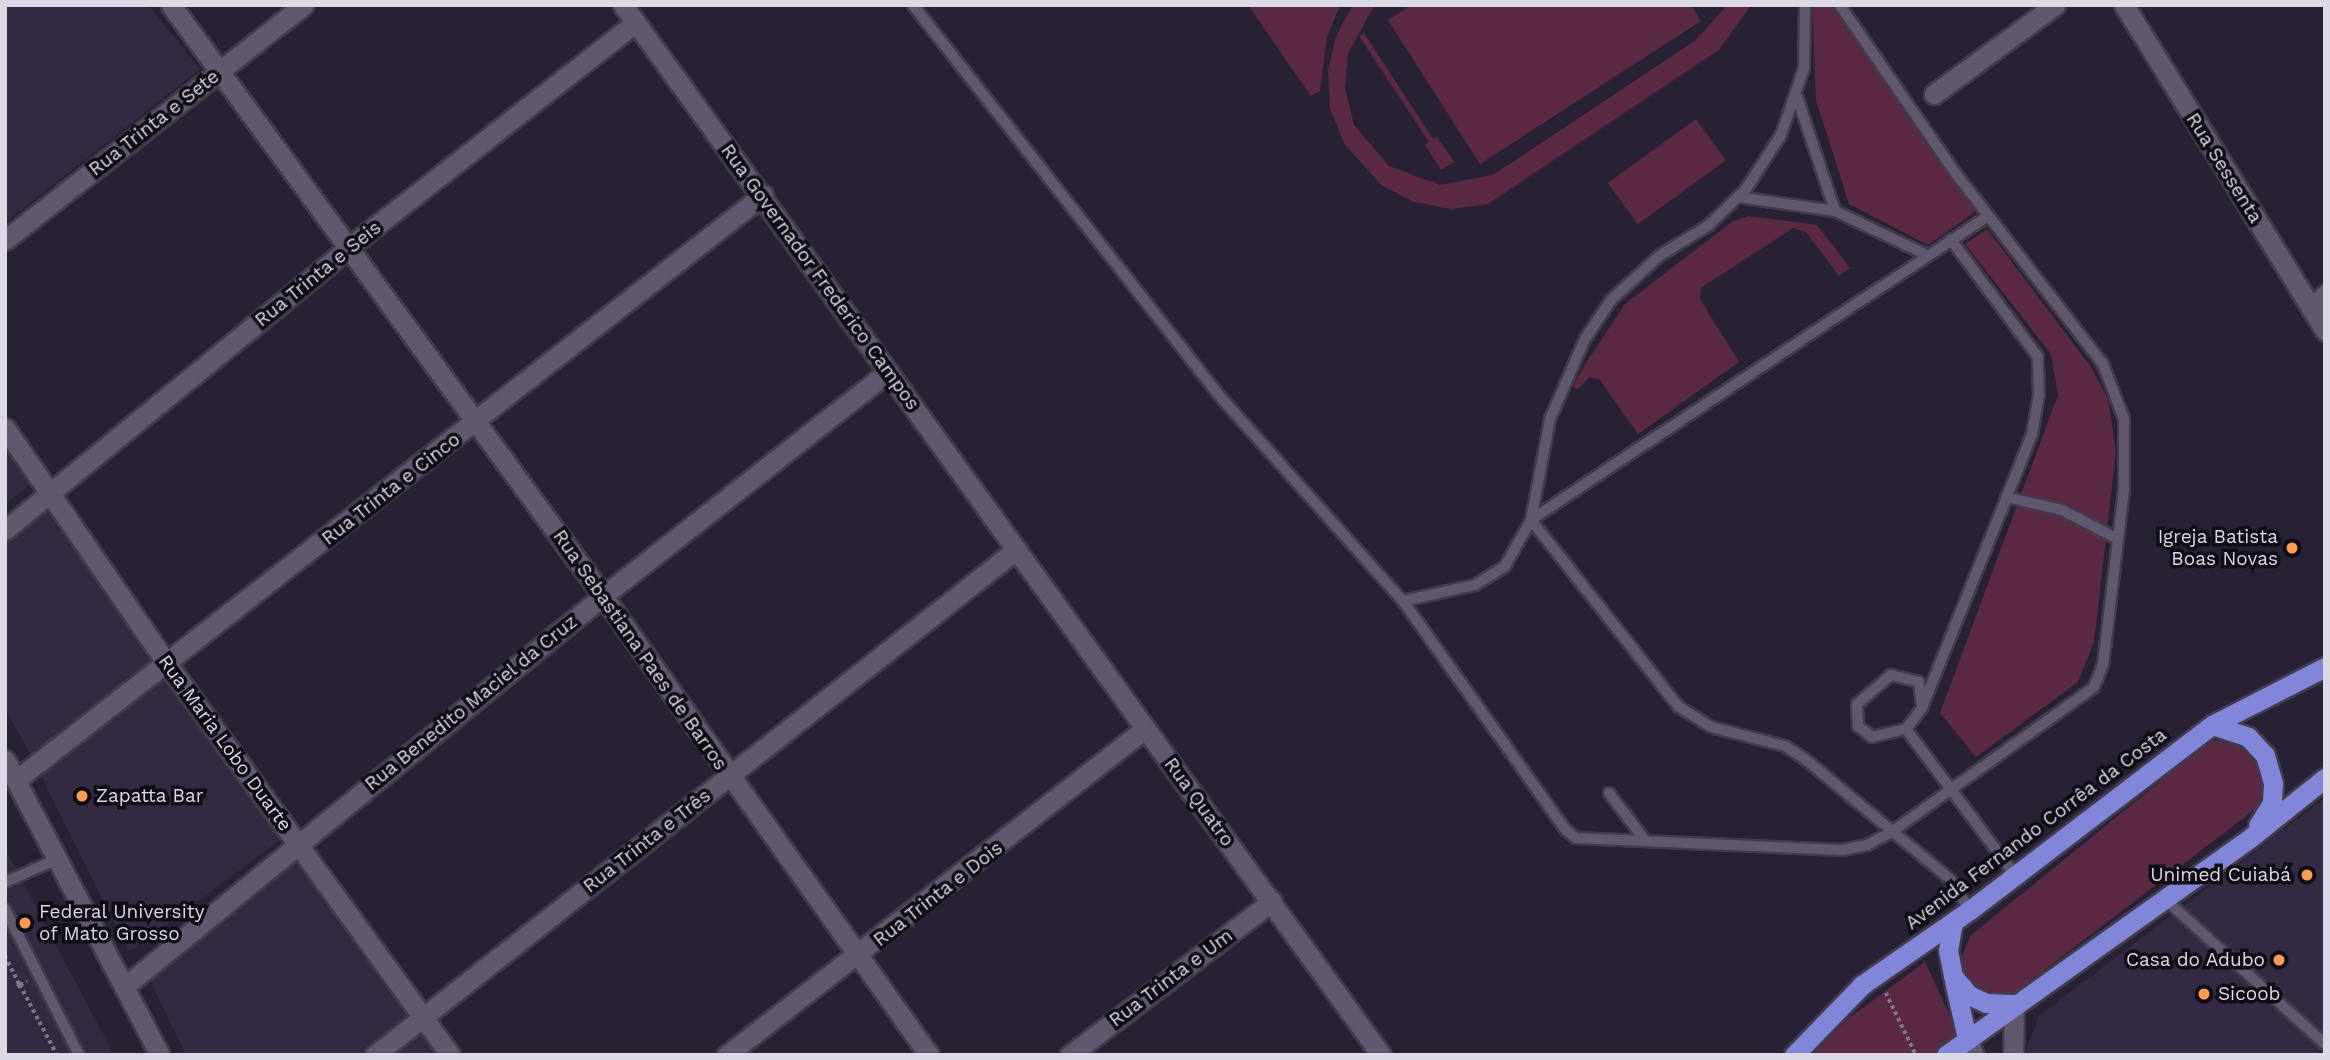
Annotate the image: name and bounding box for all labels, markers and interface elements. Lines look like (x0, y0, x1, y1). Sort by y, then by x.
street label: Rua Trinta e Sete (84, 65, 224, 181)
street label: Rua Sessenta (2181, 109, 2267, 227)
street label: Rua Governador Frederico Campos (716, 139, 924, 415)
street label: Rua Trinta e Seis (250, 216, 386, 332)
street label: Rua Trinta e Cinco (317, 428, 465, 550)
street label: Rua Sebastiana Paes de Barros (548, 525, 732, 775)
place label: Igreja Batista Boas Novas (2157, 526, 2278, 570)
marker: Igreja Batista Boas Novas (2284, 540, 2300, 556)
street label: Rua Benedito Maciel da Cruz (360, 610, 582, 796)
street label: Rua Maria Lobo Duarte (153, 650, 297, 836)
street label: Avenida Fernando Corrêa da Costa (1900, 723, 2172, 935)
street label: Rua Quatro (1159, 753, 1239, 851)
street label: Rua Trinta e Três (578, 784, 716, 898)
place label: Zapatta Bar (96, 785, 204, 807)
marker: Zapatta Bar (74, 788, 90, 804)
street label: Rua Trinta e Dois (868, 836, 1008, 952)
place label: Unimed Cuiabá (2150, 864, 2291, 886)
marker: Unimed Cuiabá (2297, 865, 2317, 885)
place label: Federal University of Mato Grosso (39, 901, 205, 945)
marker: Federal University of Mato Grosso (17, 915, 33, 931)
street label: Rua Trinta e Um (1104, 924, 1238, 1032)
place label: Casa do Adubo (2125, 949, 2265, 971)
marker: Casa do Adubo (2271, 952, 2287, 968)
place label: Sicoob (2218, 983, 2280, 1005)
marker: Sicoob (2196, 986, 2212, 1002)

